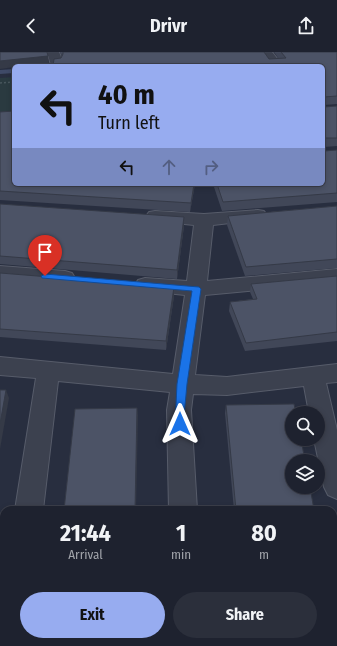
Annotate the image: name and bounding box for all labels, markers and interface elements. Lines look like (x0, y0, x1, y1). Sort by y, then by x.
icon: back (20, 15, 42, 37)
text: Drivr (150, 15, 187, 37)
icon: share (295, 15, 317, 37)
text: 40 m (98, 78, 155, 111)
icon: left (32, 80, 84, 132)
text: Turn left (98, 112, 160, 134)
icon: left (116, 156, 138, 178)
icon: ahead (158, 156, 180, 178)
icon: right (200, 156, 222, 178)
pin (28, 235, 62, 276)
icon: arrive (34, 241, 56, 263)
position arrow (159, 403, 201, 445)
map controls (285, 406, 325, 494)
button: search (285, 406, 325, 446)
button: layers (285, 454, 325, 494)
text: 21:44 (60, 519, 111, 547)
text: 1 (176, 519, 186, 547)
text: 80 (251, 519, 277, 547)
text: Arrival (68, 547, 103, 562)
text: min (171, 547, 191, 562)
text: m (259, 547, 269, 562)
button: Exit (20, 592, 165, 638)
button: Share (173, 592, 317, 638)

